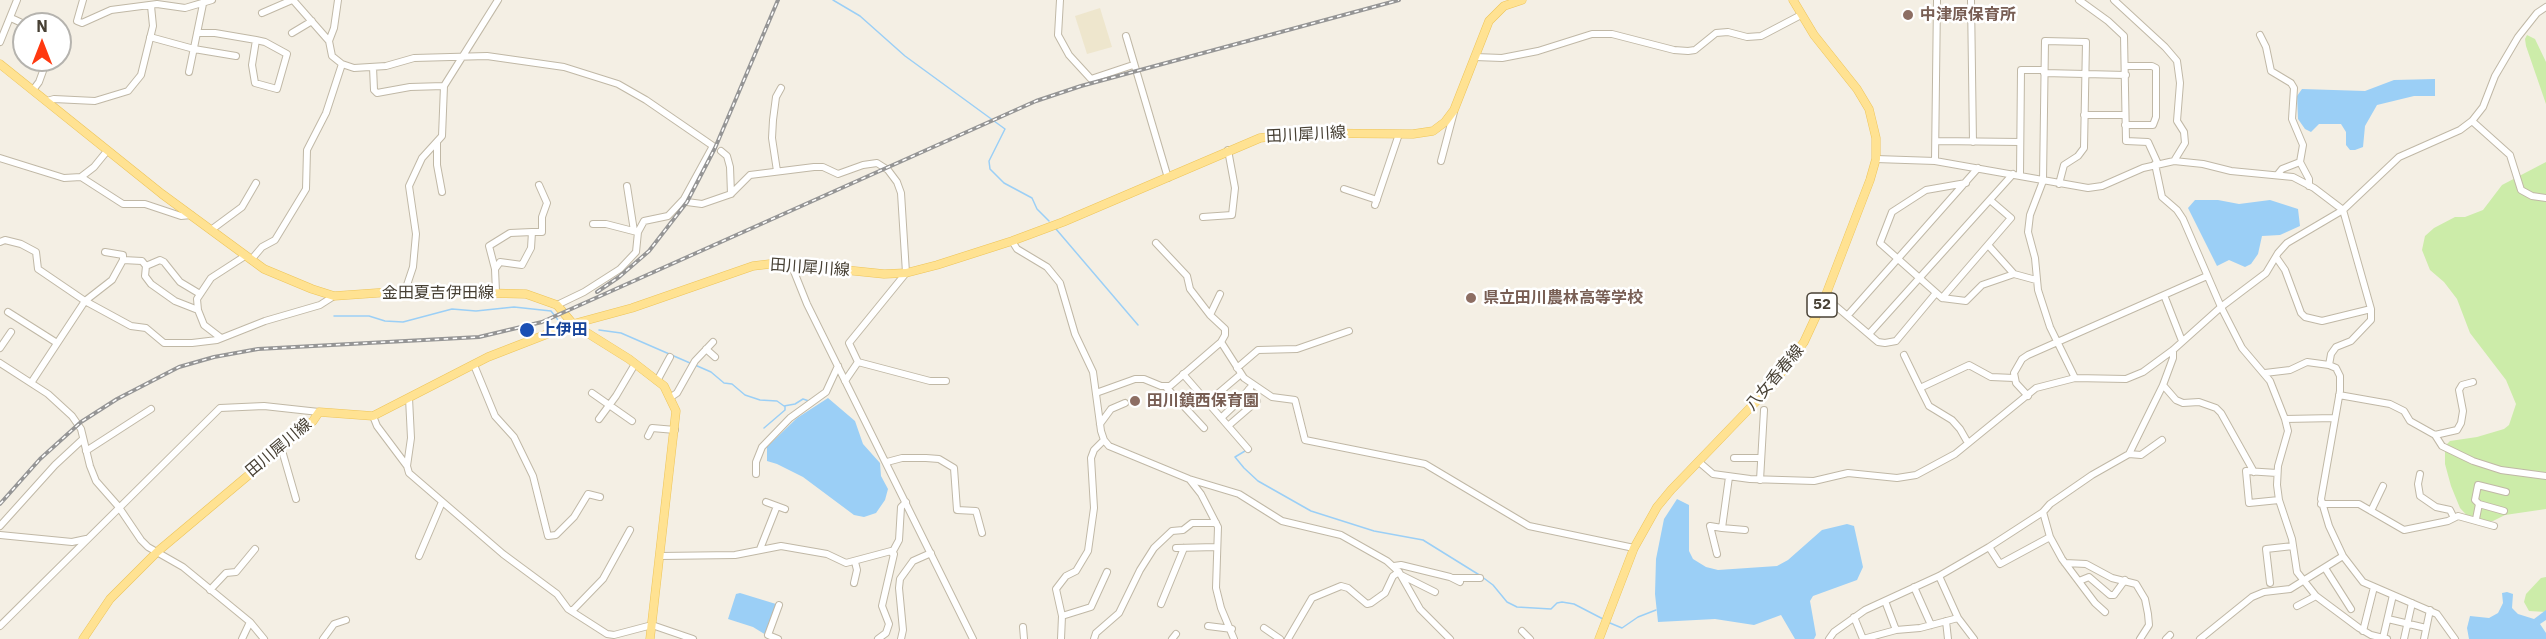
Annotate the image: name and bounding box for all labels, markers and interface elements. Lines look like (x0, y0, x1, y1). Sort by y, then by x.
place label: 中津原保育所 (1920, 5, 2016, 25)
marker: 中津原保育所 (1901, 8, 1915, 22)
north arrow (12, 12, 72, 72)
text: N (36, 16, 48, 36)
street label: 田川犀川線 (1266, 123, 1346, 147)
street label: 田川犀川線 (769, 256, 851, 280)
street label: 金田夏吉伊田線 (382, 283, 494, 303)
place label: 県立田川農林高等学校 (1483, 288, 1643, 308)
marker: 県立田川農林高等学校 (1464, 291, 1478, 305)
road number: 52 (1807, 293, 1837, 317)
place label: 上伊田 (540, 320, 588, 340)
marker: 上伊田 (518, 321, 536, 339)
street label: 八女香春線 (1742, 341, 1808, 415)
place label: 田川鎮西保育園 (1147, 391, 1259, 411)
marker: 田川鎮西保育園 (1128, 394, 1142, 408)
street label: 田川犀川線 (242, 415, 316, 481)

